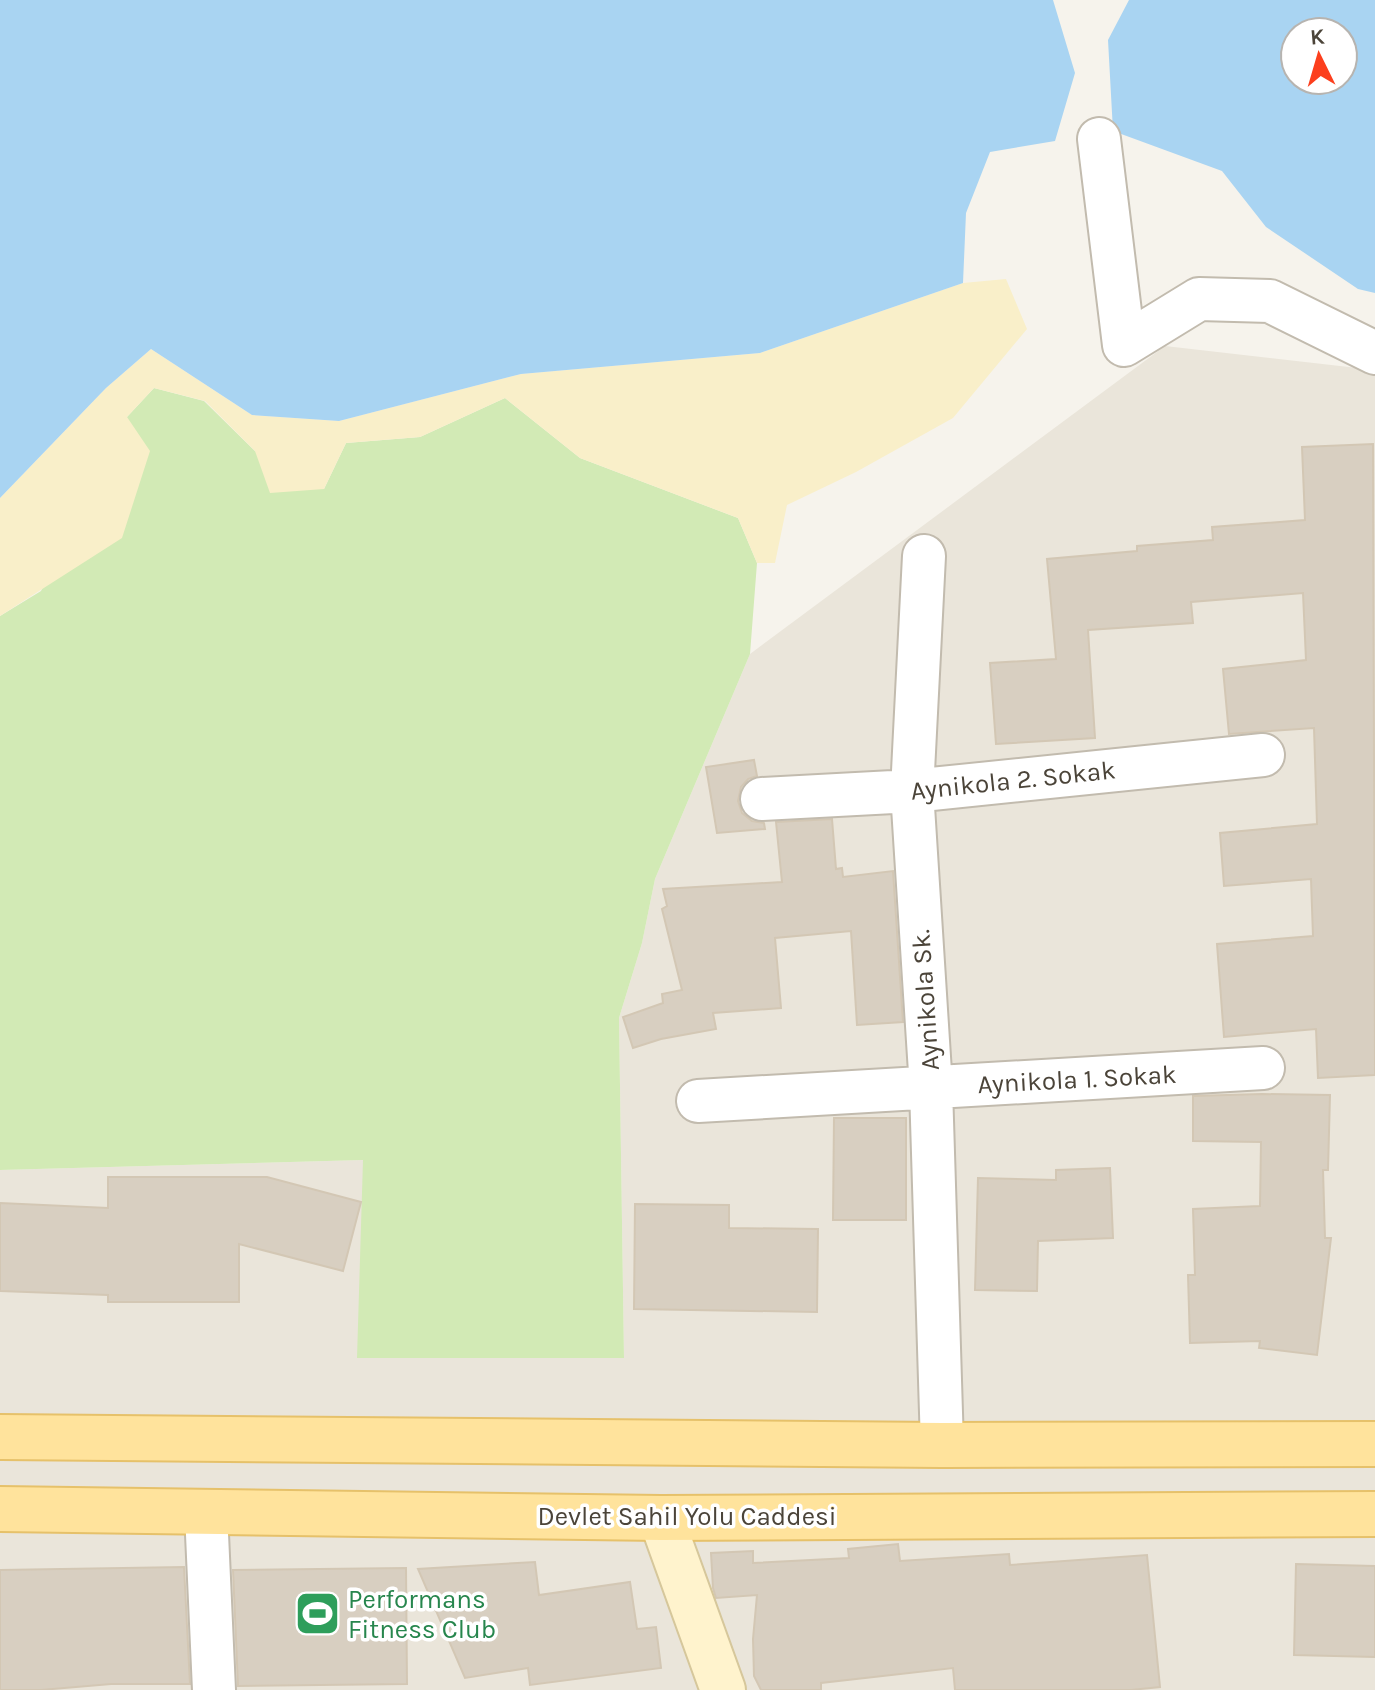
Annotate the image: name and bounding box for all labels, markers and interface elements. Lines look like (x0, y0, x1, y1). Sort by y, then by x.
north arrow (1279, 16, 1359, 96)
text: K (1309, 23, 1326, 51)
street label: Aynikola 2. Sokak (909, 754, 1117, 807)
street label: Aynikola Sk. (905, 928, 946, 1072)
street label: Aynikola 1. Sokak (977, 1059, 1177, 1100)
street label: Devlet Sahil Yolu Caddesi (538, 1501, 836, 1532)
place label: Performans Fitness Club (348, 1584, 496, 1645)
sports icon: Performans Fitness Club (293, 1590, 341, 1638)

